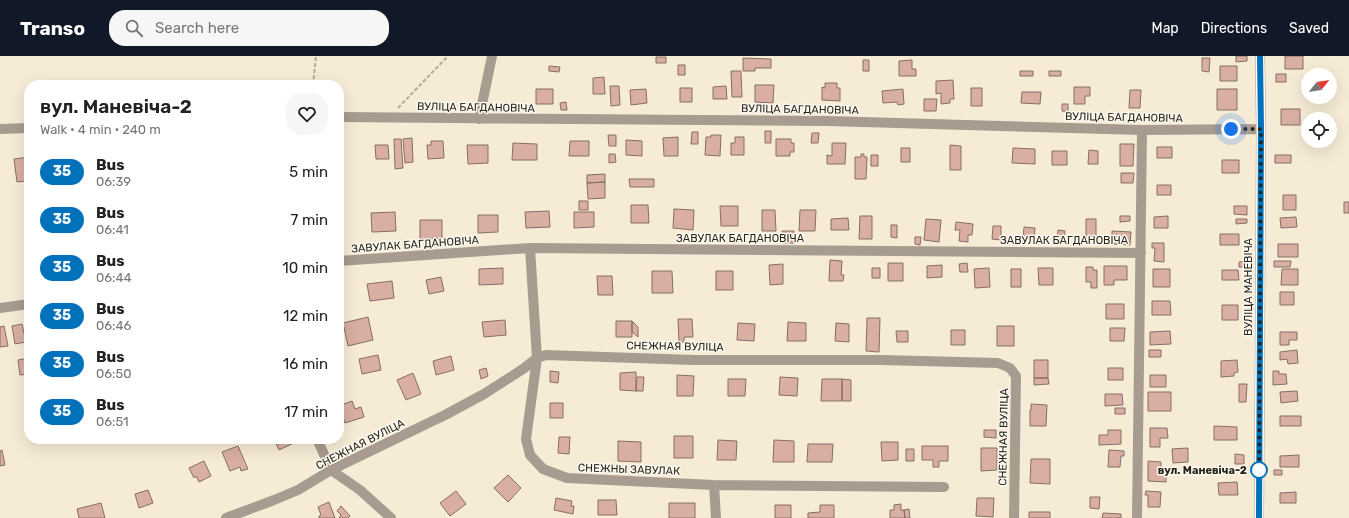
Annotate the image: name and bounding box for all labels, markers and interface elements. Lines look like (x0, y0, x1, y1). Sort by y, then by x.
search box (109, 10, 389, 46)
text: Transo (20, 17, 85, 40)
icon: search (123, 17, 145, 39)
text: Search here (155, 19, 239, 37)
text: Map (1152, 20, 1179, 37)
text: Directions (1201, 20, 1267, 37)
text: Saved (1289, 20, 1329, 37)
north arrow (1301, 68, 1337, 104)
map controls (1301, 68, 1337, 148)
button: heart (286, 93, 328, 135)
text: вул. Маневіча-2 (40, 95, 192, 118)
street label: ВУЛІЦА БАГДАНОВІЧА (417, 100, 536, 115)
street label: ВУЛІЦА БАГДАНОВІЧА (741, 102, 860, 117)
street label: ВУЛІЦА БАГДАНОВІЧА (1065, 110, 1184, 125)
button: locate (1301, 112, 1337, 148)
your location (1221, 119, 1241, 139)
text: Walk · 4 min · 240 m (40, 122, 161, 137)
text: Bus (96, 156, 124, 174)
text: 35 (53, 163, 71, 180)
text: 5 min (289, 163, 328, 181)
text: 06:39 (96, 174, 131, 189)
text: Bus (96, 204, 124, 222)
text: 35 (53, 211, 71, 228)
text: 7 min (291, 211, 328, 229)
text: 06:41 (96, 222, 129, 237)
street label: ЗАВУЛАК БАГДАНОВІЧА (676, 232, 805, 245)
street label: ЗАВУЛАК БАГДАНОВІЧА (351, 234, 480, 255)
street label: ЗАВУЛАК БАГДАНОВІЧА (1000, 234, 1129, 247)
street label: ВУЛІЦА МАНЕВІЧА (1242, 237, 1255, 336)
text: Bus (96, 252, 124, 270)
text: 35 (53, 259, 71, 276)
text: 10 min (282, 259, 328, 277)
text: 06:44 (96, 270, 132, 285)
text: Bus (96, 300, 124, 318)
text: 35 (53, 307, 71, 324)
text: 12 min (283, 307, 328, 325)
text: 06:46 (96, 318, 131, 333)
street label: СНЕЖНАЯ ВУЛІЦА (626, 339, 725, 354)
text: Bus (96, 348, 124, 366)
text: 35 (53, 355, 71, 372)
text: 16 min (283, 355, 328, 373)
text: 06:50 (96, 366, 131, 381)
street label: СНЕЖНАЯ ВУЛІЦА (996, 387, 1011, 486)
text: Bus (96, 396, 124, 414)
text: 35 (53, 403, 71, 420)
text: 17 min (284, 403, 328, 421)
text: 06:51 (96, 414, 129, 429)
street label: СНЕЖНАЯ ВУЛІЦА (314, 416, 407, 472)
street label: СНЕЖНЫ ЗАВУЛАК (578, 461, 680, 478)
marker: вул. Маневіча-2 (1250, 461, 1268, 479)
place label: вул. Маневіча-2 (1158, 464, 1247, 477)

